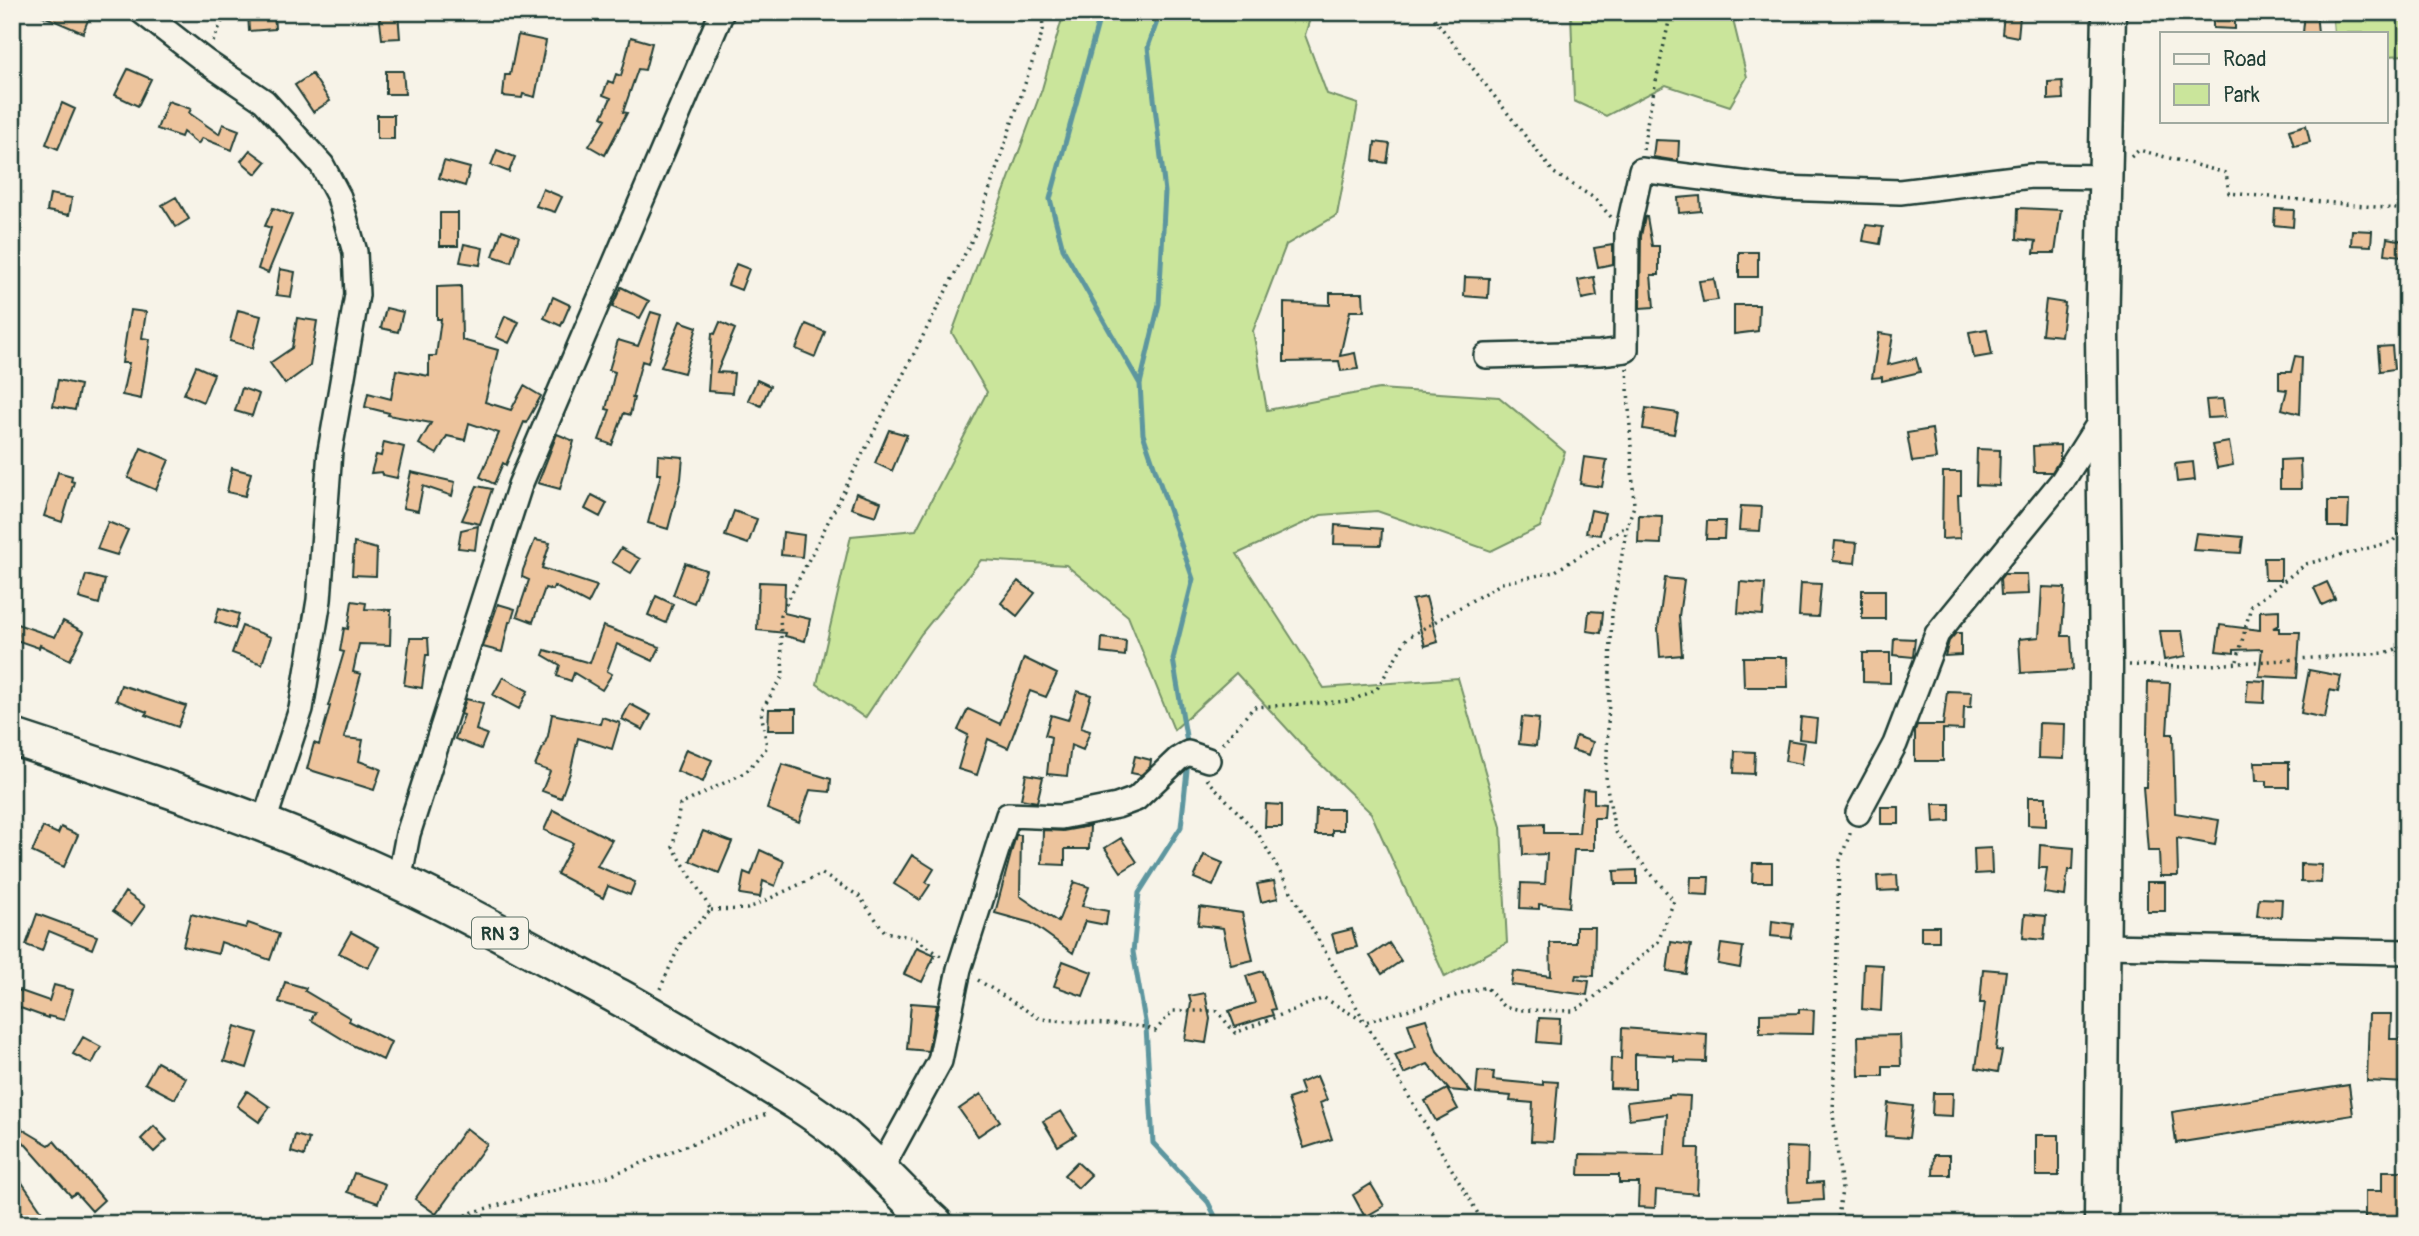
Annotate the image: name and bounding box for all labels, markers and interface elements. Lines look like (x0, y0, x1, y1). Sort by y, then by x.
legend (2160, 32, 2388, 122)
text: Road (2223, 46, 2267, 73)
text: Park (2223, 82, 2260, 109)
road number: RN 3 (472, 917, 528, 948)

